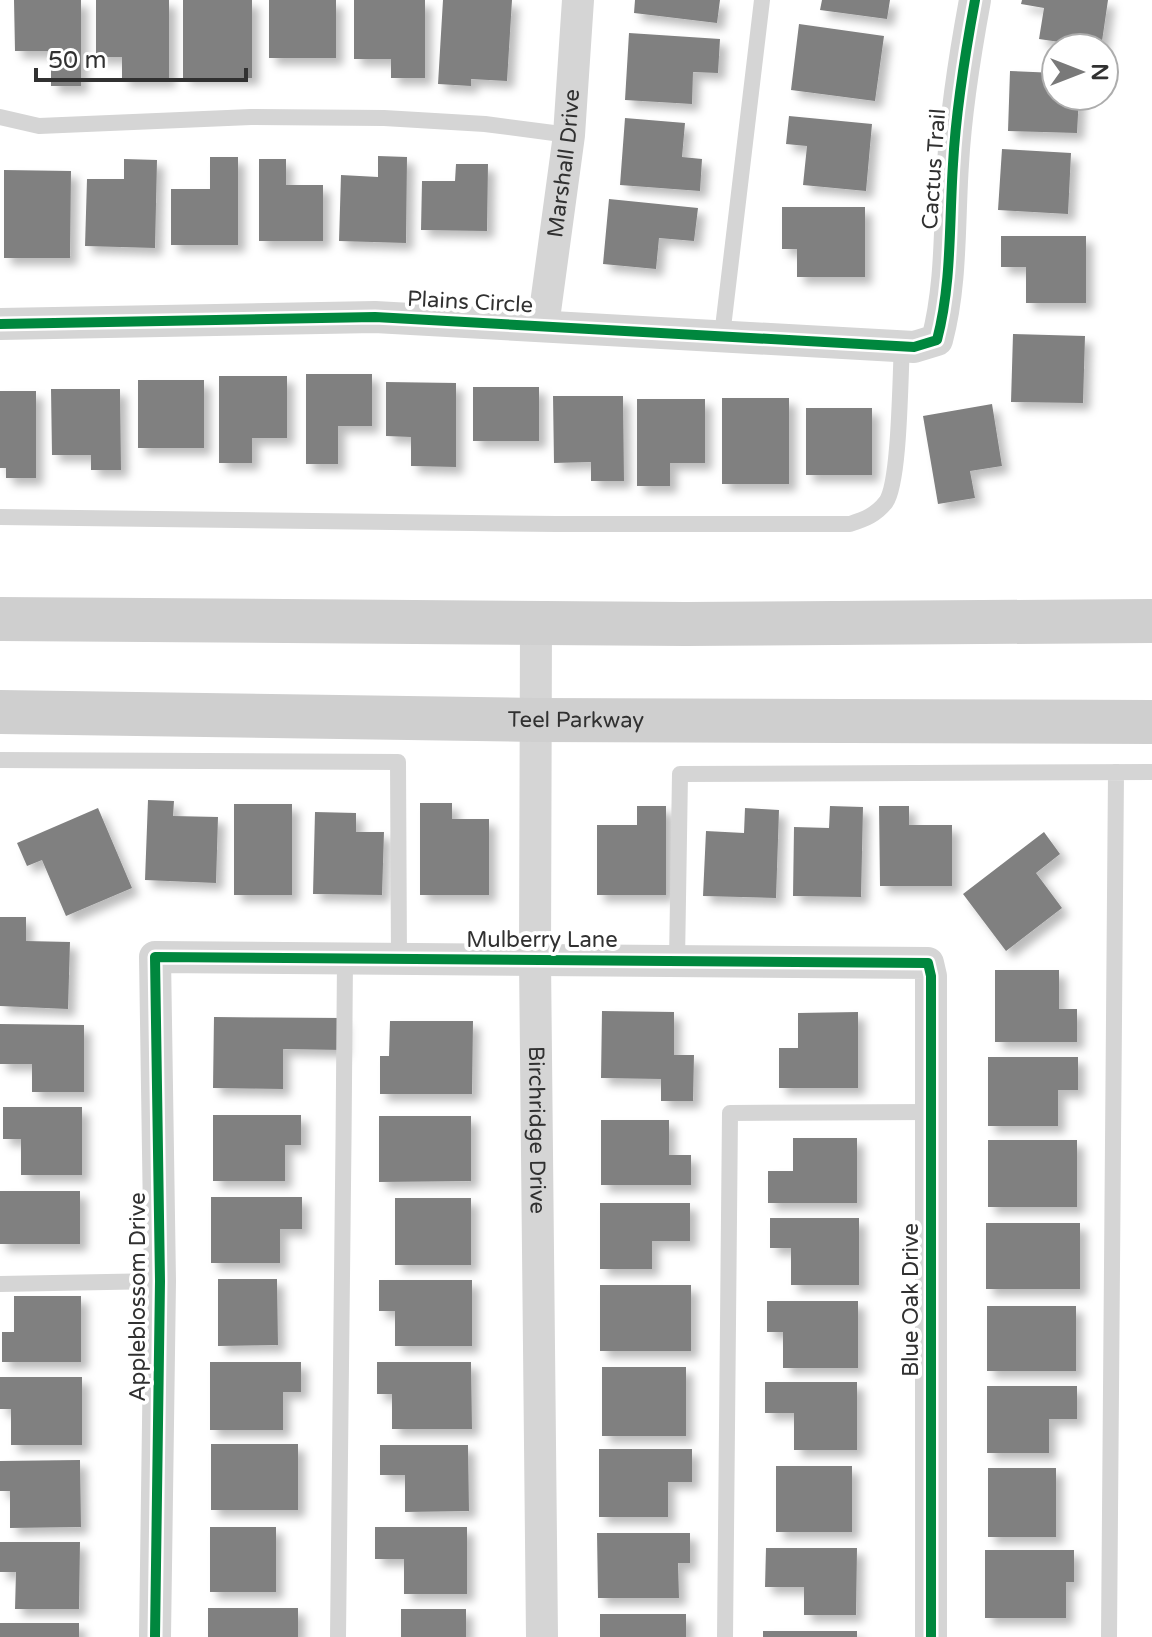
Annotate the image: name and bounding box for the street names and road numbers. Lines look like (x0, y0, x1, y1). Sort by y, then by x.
street label: Marshall Drive (542, 88, 585, 239)
street label: Cactus Trail (917, 108, 951, 230)
street label: Plains Circle (406, 286, 534, 318)
street label: Teel Parkway (508, 707, 644, 733)
street label: Mulberry Lane (466, 927, 618, 953)
street label: Birchridge Drive (523, 1046, 551, 1214)
street label: Appleblossom Drive (125, 1192, 151, 1402)
street label: Blue Oak Drive (898, 1223, 924, 1377)

